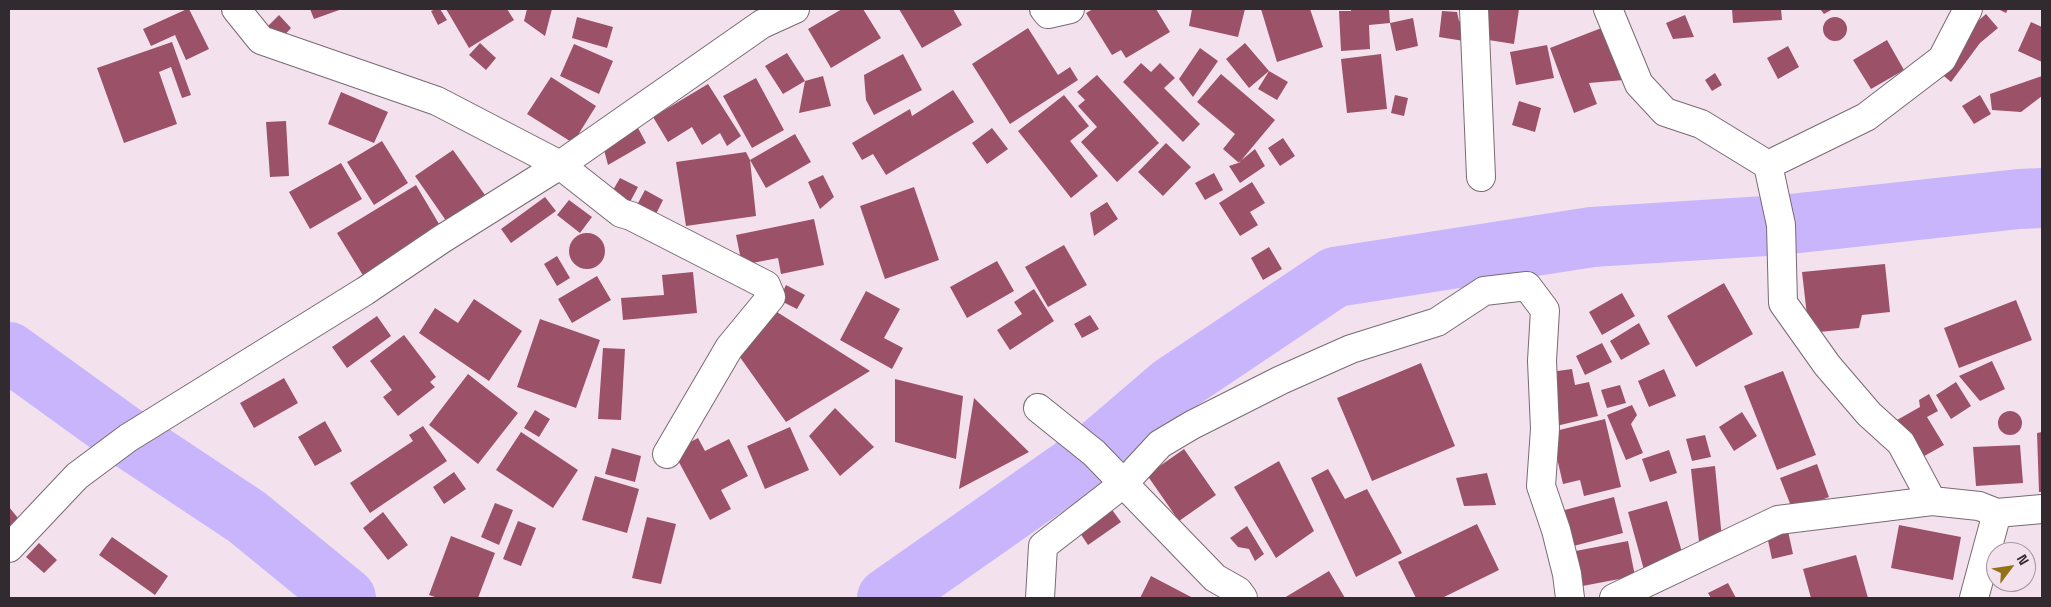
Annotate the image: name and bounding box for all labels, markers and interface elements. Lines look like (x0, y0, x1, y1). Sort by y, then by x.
north arrow (1986, 542, 2036, 592)
text: N (2013, 551, 2033, 568)

